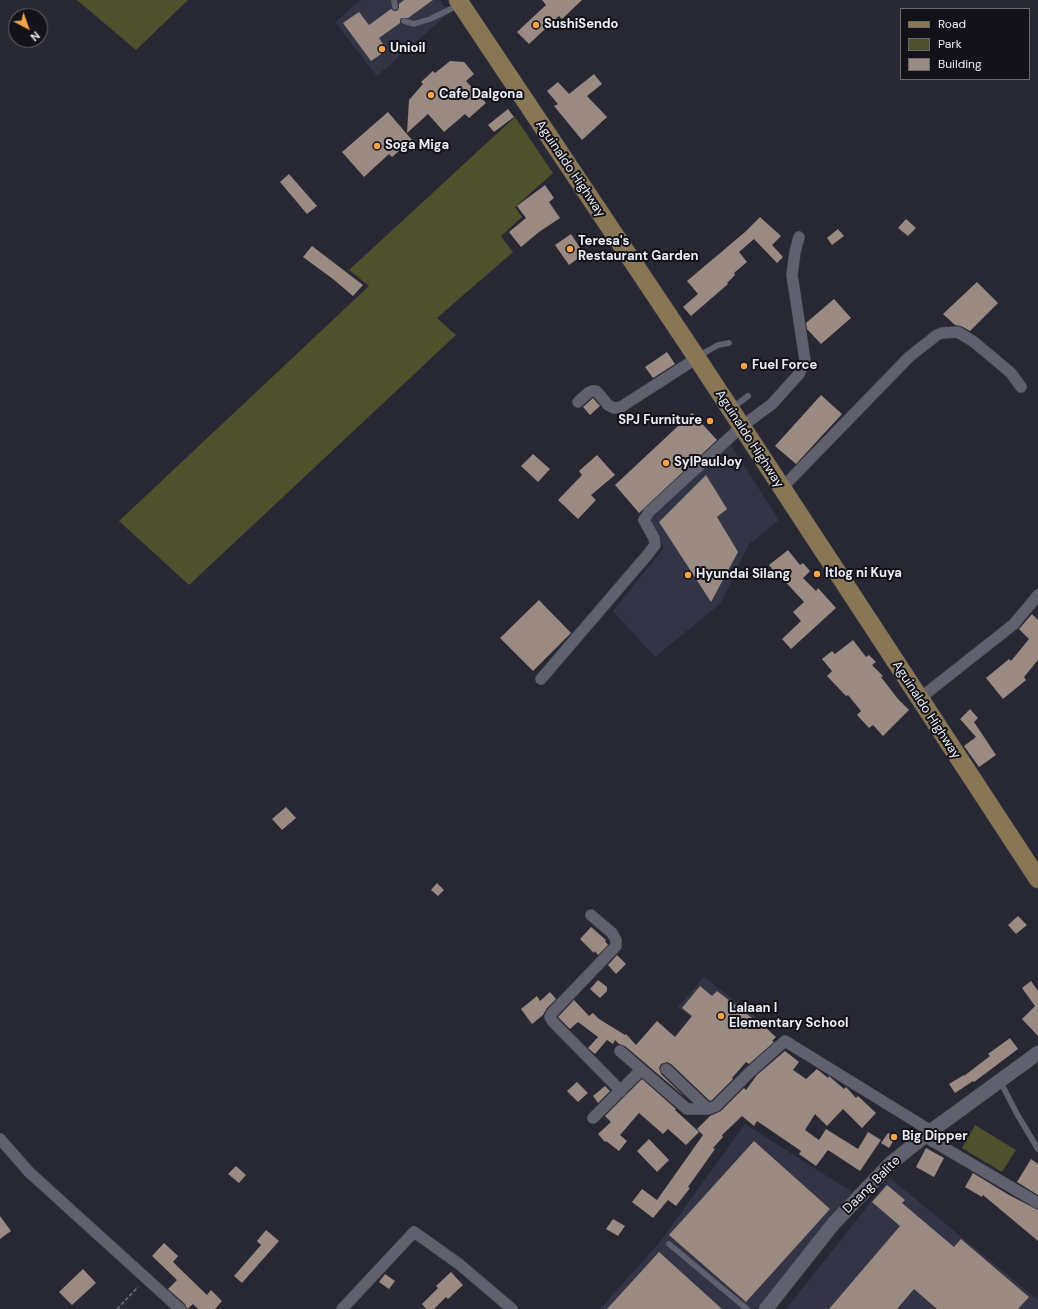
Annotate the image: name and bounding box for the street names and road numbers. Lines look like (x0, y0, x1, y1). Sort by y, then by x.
street label: Aguinaldo Highway (532, 118, 608, 220)
street label: Aguinaldo Highway (711, 387, 787, 491)
street label: Aguinaldo Highway (888, 658, 964, 762)
street label: Daang Balite (840, 1153, 904, 1217)

